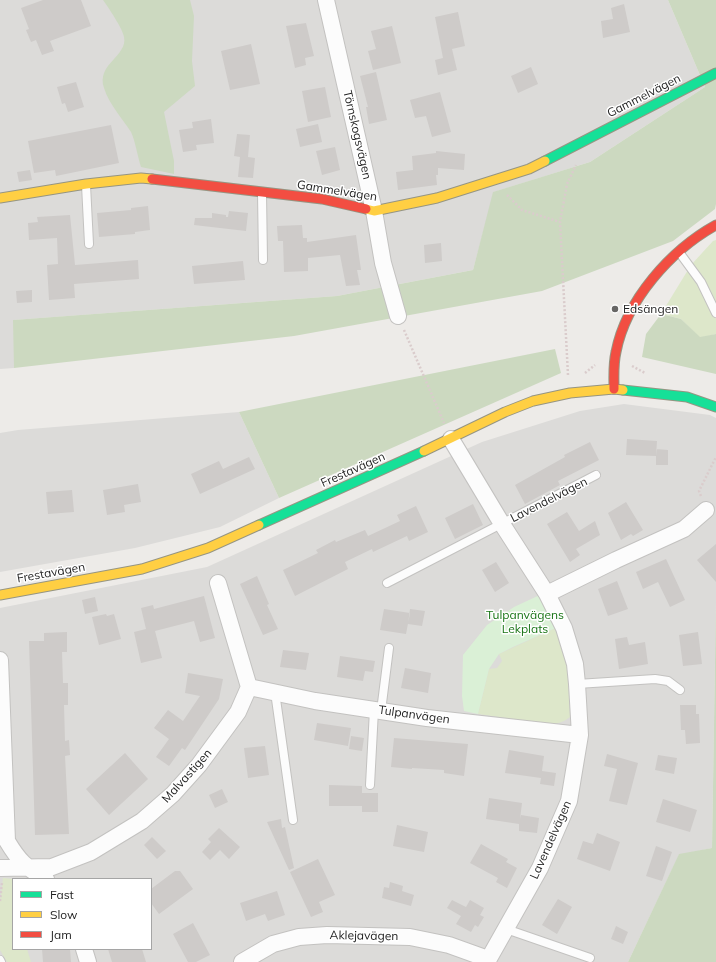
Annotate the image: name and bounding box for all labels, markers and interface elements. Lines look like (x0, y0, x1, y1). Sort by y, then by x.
street label: Gammelvägen (605, 71, 683, 121)
street label: Törnskogsvägen (340, 89, 374, 181)
street label: Gammelvägen (296, 178, 378, 204)
place label: Edsängen (623, 302, 678, 316)
marker: Edsängen (610, 304, 620, 314)
street label: Frestavägen (319, 449, 387, 491)
street label: Lavendelvägen (508, 474, 590, 526)
street label: Frestavägen (16, 560, 86, 586)
park label: Tulpanvägens Lekplats (486, 608, 564, 636)
street label: Tulpanvägen (377, 703, 451, 727)
street label: Malvastigen (159, 746, 215, 806)
street label: Lavendelvägen (527, 798, 575, 882)
legend (12, 878, 152, 950)
text: Fast (50, 887, 74, 902)
text: Slow (50, 907, 78, 922)
text: Jam (50, 927, 72, 942)
street label: Aklejavägen (330, 928, 398, 944)

